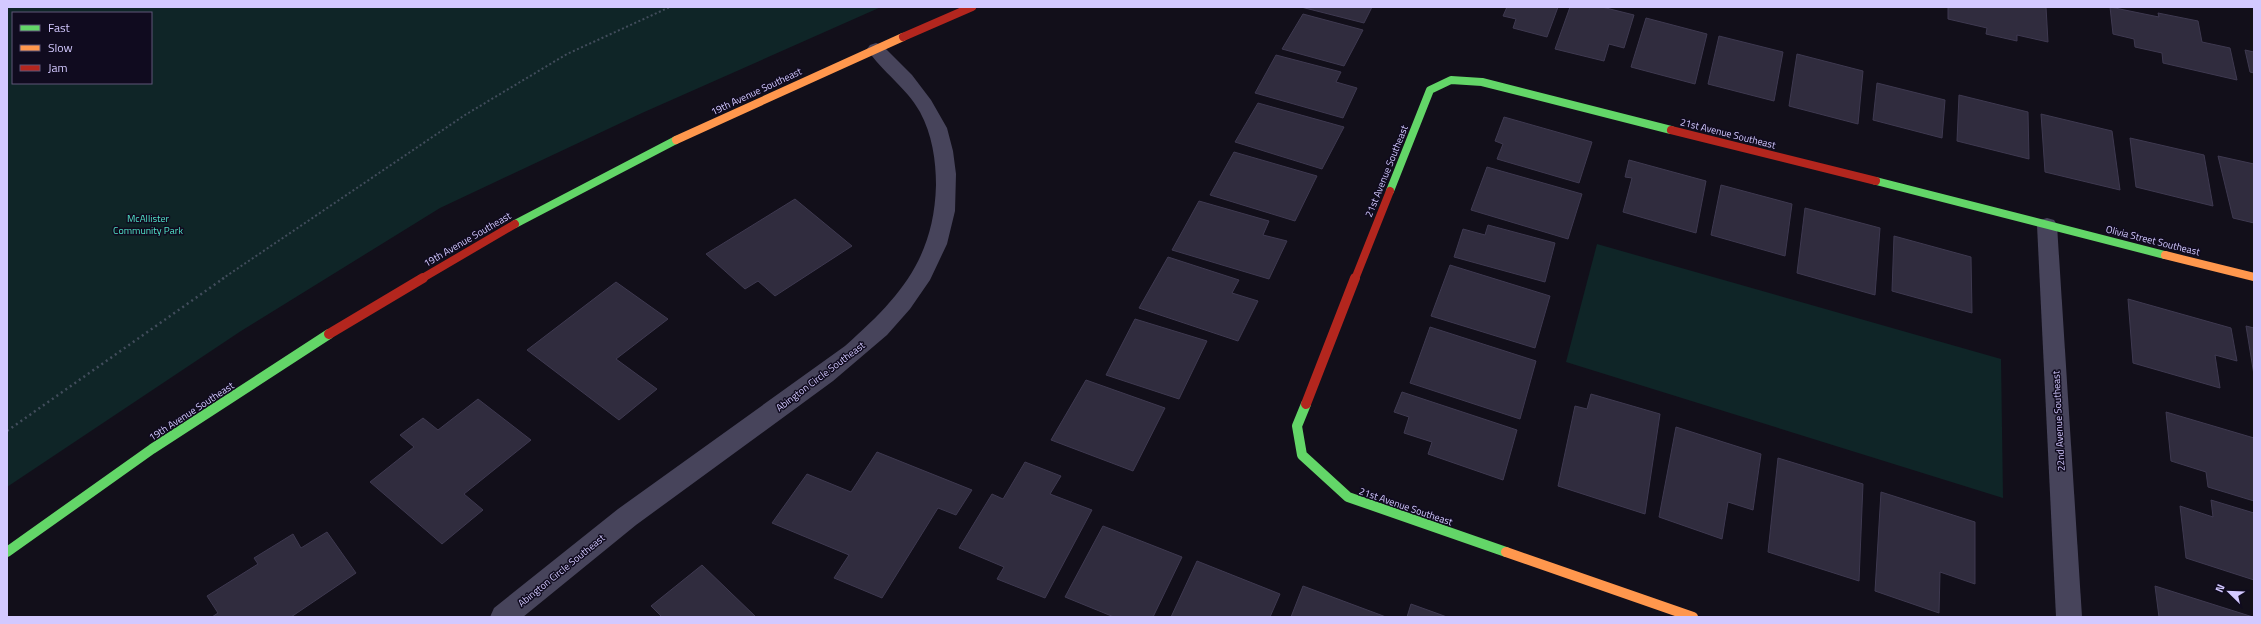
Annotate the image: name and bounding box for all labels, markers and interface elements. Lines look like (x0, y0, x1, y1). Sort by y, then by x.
legend (12, 12, 152, 84)
text: Fast (48, 18, 71, 37)
text: Slow (48, 38, 73, 57)
text: Jam (48, 58, 68, 77)
street label: 19th Avenue Southeast (708, 64, 805, 119)
street label: 21st Avenue Southeast (1678, 114, 1778, 153)
street label: 21st Avenue Southeast (1361, 122, 1412, 220)
street label: 19th Avenue Southeast (421, 208, 514, 271)
park label: McAllister Community Park (113, 211, 183, 238)
street label: Olivia Street Southeast (2104, 222, 2202, 260)
street label: Abington Circle Southeast (773, 338, 868, 415)
street label: 22nd Avenue Southeast (2048, 370, 2069, 472)
street label: 19th Avenue Southeast (146, 378, 237, 445)
street label: 21st Avenue Southeast (1357, 483, 1455, 530)
street label: Abington Circle Southeast (515, 530, 608, 610)
north arrow (2209, 572, 2249, 612)
text: N (2211, 581, 2229, 595)

